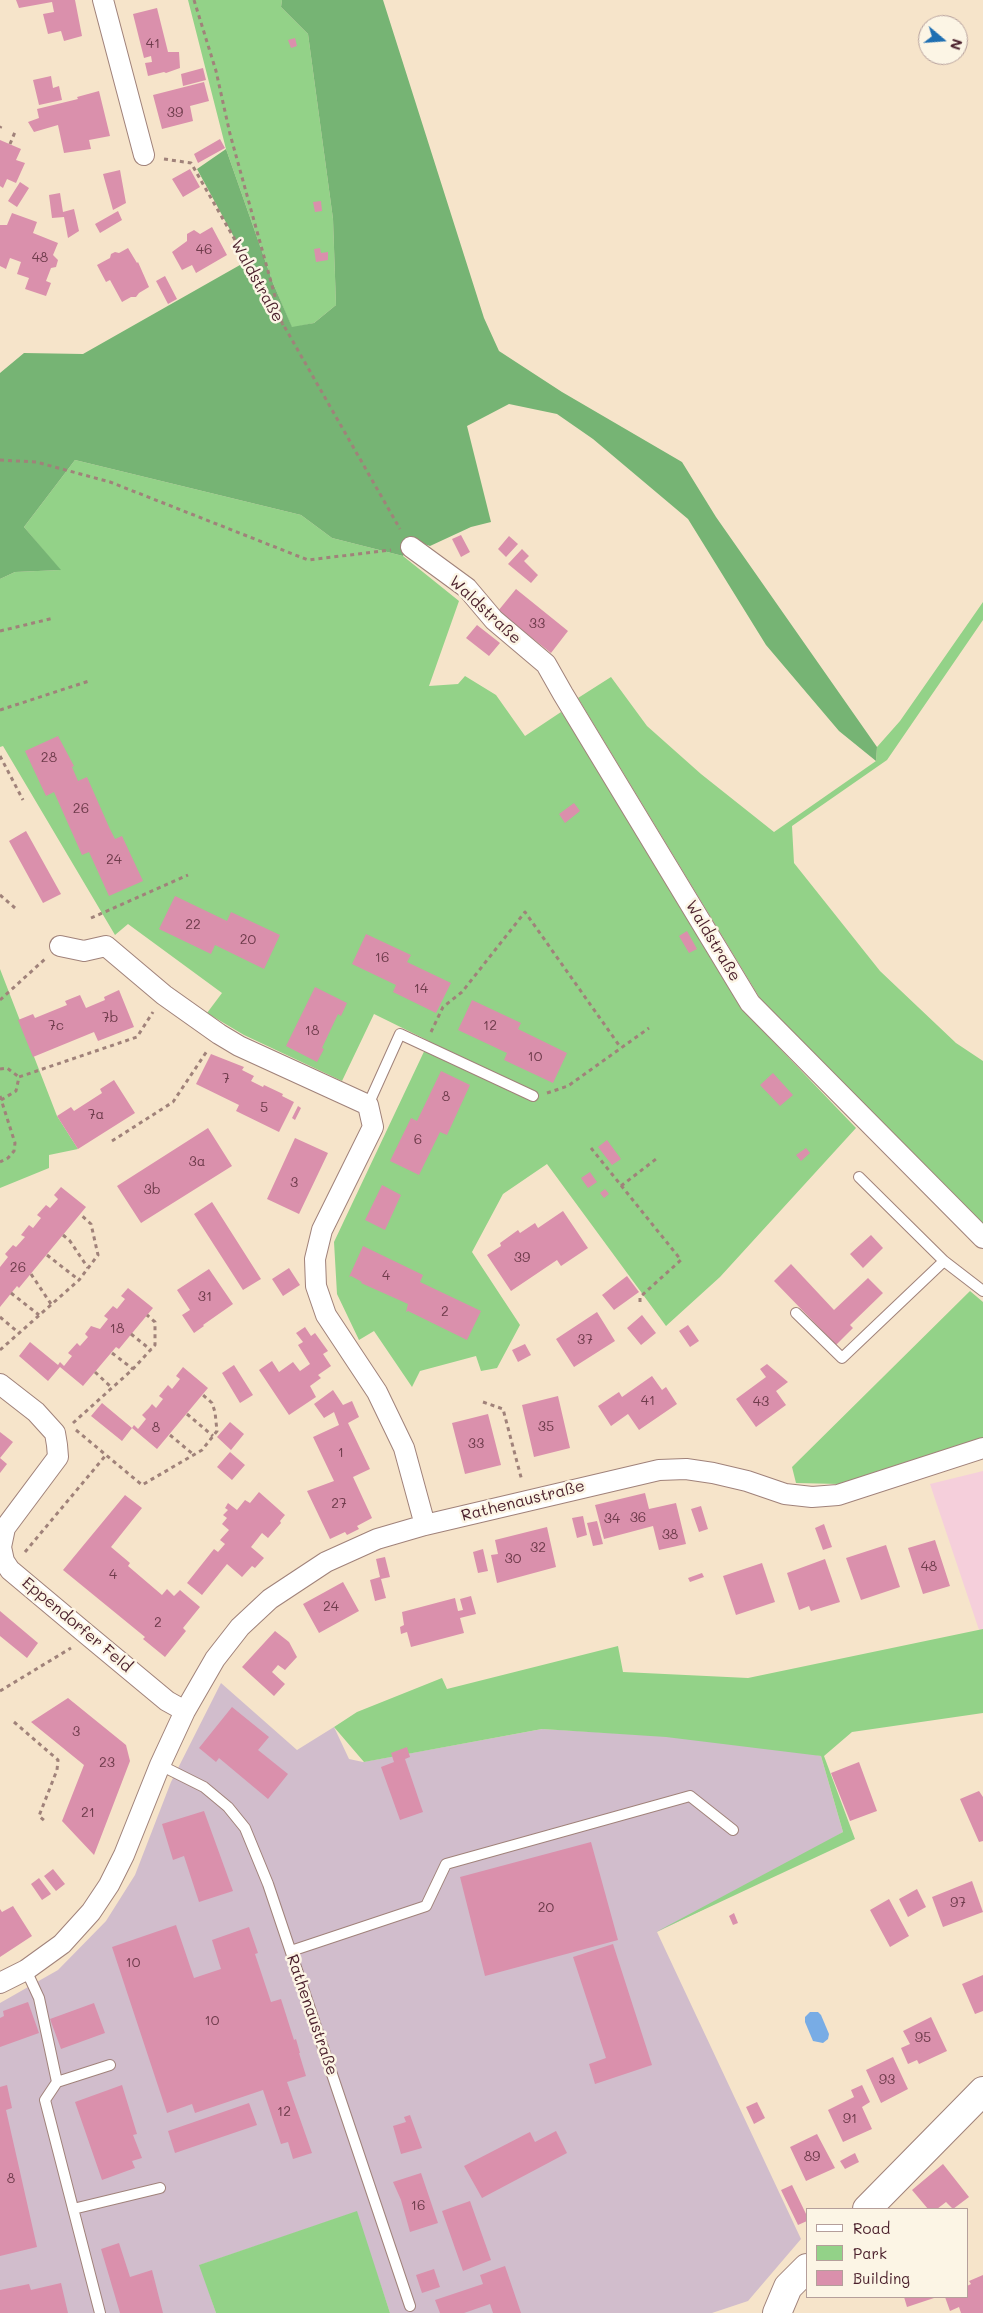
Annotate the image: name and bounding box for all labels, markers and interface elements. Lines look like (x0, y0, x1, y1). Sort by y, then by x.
north arrow (918, 15, 968, 65)
house number: 41 (146, 36, 160, 52)
text: N (946, 36, 967, 52)
house number: 39 (167, 105, 183, 121)
street label: Waldstraße (227, 237, 287, 325)
house number: 46 (196, 242, 212, 258)
house number: 48 (32, 250, 48, 266)
street label: Waldstraße (445, 572, 525, 648)
house number: 33 (529, 616, 545, 632)
house number: 28 (41, 750, 57, 766)
house number: 26 (73, 801, 89, 817)
house number: 24 (106, 852, 122, 868)
street label: Waldstraße (681, 897, 745, 985)
house number: 22 (185, 917, 201, 933)
house number: 20 (240, 932, 256, 948)
house number: 16 (375, 950, 389, 966)
house number: 14 (414, 981, 428, 997)
house number: 7b (102, 1010, 118, 1026)
house number: 7c (48, 1018, 64, 1034)
house number: 12 (483, 1018, 497, 1034)
house number: 18 (305, 1023, 319, 1039)
house number: 10 (528, 1049, 542, 1065)
house number: 7 (222, 1071, 230, 1087)
house number: 8 (442, 1089, 450, 1105)
house number: 5 (260, 1100, 268, 1116)
house number: 7a (88, 1107, 104, 1123)
house number: 6 (414, 1132, 422, 1148)
house number: 3a (189, 1154, 205, 1170)
house number: 3 (290, 1175, 298, 1191)
house number: 3b (143, 1182, 161, 1198)
house number: 39 (514, 1250, 530, 1266)
house number: 26 (10, 1260, 26, 1276)
house number: 4 (382, 1268, 390, 1284)
house number: 31 (198, 1289, 212, 1305)
house number: 2 (441, 1304, 449, 1320)
house number: 18 (110, 1321, 124, 1337)
house number: 37 (577, 1332, 593, 1348)
house number: 41 (641, 1393, 655, 1409)
house number: 43 (753, 1394, 769, 1410)
house number: 35 (538, 1419, 554, 1435)
house number: 8 (152, 1420, 160, 1436)
house number: 33 (468, 1436, 484, 1452)
house number: 1 (338, 1445, 344, 1461)
street label: Rathenaustraße (459, 1476, 587, 1526)
house number: 27 (331, 1496, 347, 1512)
house number: 36 (630, 1510, 646, 1526)
house number: 34 (604, 1511, 620, 1527)
house number: 38 (662, 1527, 678, 1543)
house number: 32 (530, 1540, 546, 1556)
house number: 30 (505, 1551, 521, 1567)
house number: 48 (921, 1559, 937, 1575)
house number: 4 (109, 1567, 117, 1583)
street label: Eppendorfer Feld (18, 1573, 136, 1677)
house number: 24 (323, 1599, 339, 1615)
house number: 2 (154, 1615, 162, 1631)
house number: 3 (72, 1724, 80, 1740)
house number: 23 (99, 1755, 115, 1771)
house number: 21 (81, 1805, 95, 1821)
house number: 97 (950, 1895, 966, 1911)
house number: 20 (538, 1900, 554, 1916)
street label: Rathenaustraße (282, 1952, 342, 2078)
house number: 10 (126, 1955, 140, 1971)
house number: 10 (205, 2013, 219, 2029)
house number: 95 (915, 2030, 931, 2046)
house number: 93 (879, 2072, 895, 2088)
house number: 12 (277, 2104, 291, 2120)
house number: 91 (843, 2111, 857, 2127)
house number: 89 (804, 2149, 820, 2165)
house number: 8 (7, 2171, 15, 2187)
house number: 16 (411, 2198, 425, 2214)
legend (806, 2208, 968, 2298)
text: Road (853, 2218, 890, 2238)
text: Park (853, 2243, 887, 2263)
text: Building (853, 2268, 910, 2288)

